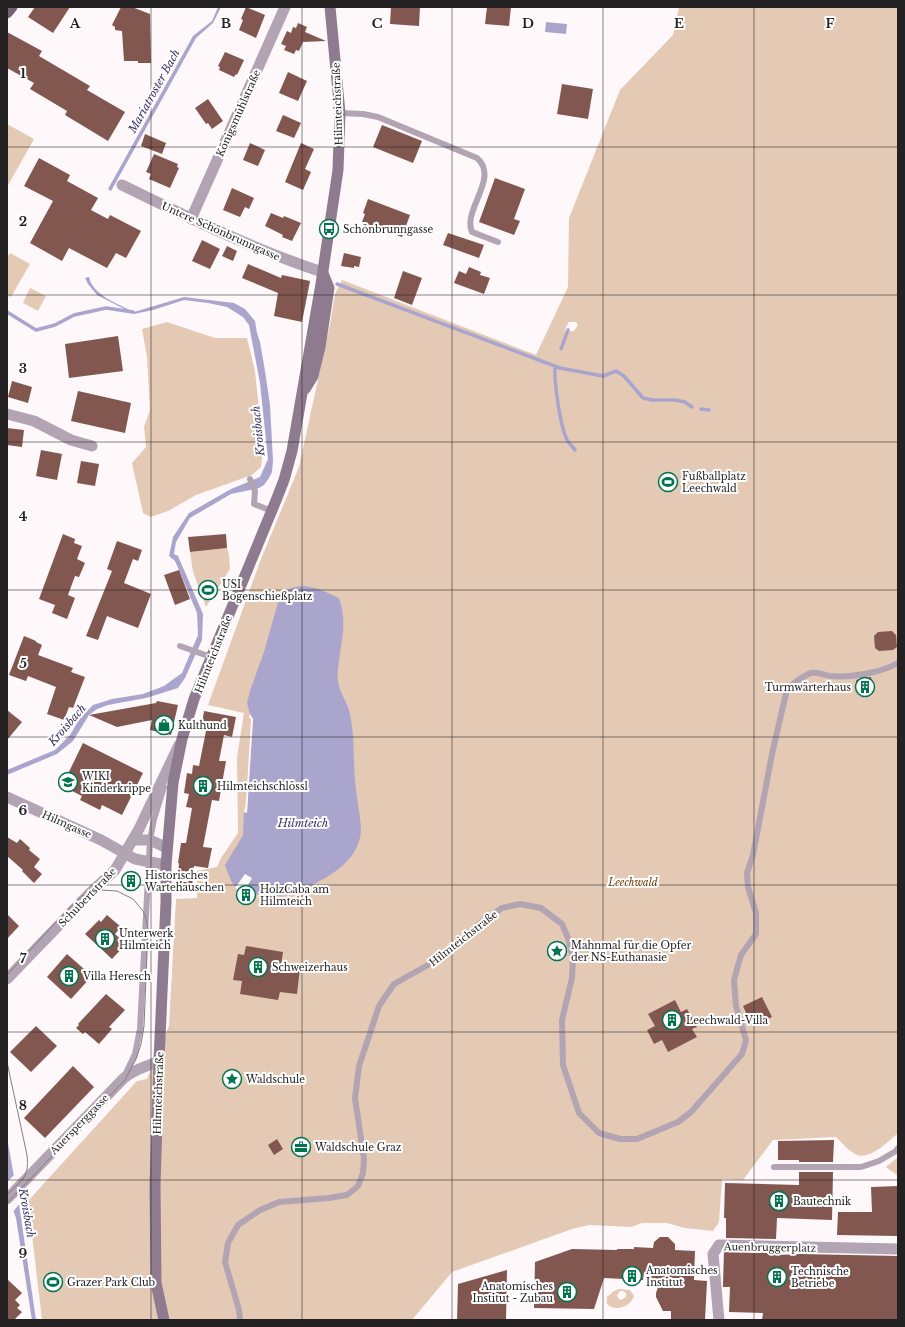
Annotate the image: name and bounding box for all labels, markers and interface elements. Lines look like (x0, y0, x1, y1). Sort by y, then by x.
text: A (69, 15, 81, 32)
text: B (221, 15, 231, 32)
text: C (372, 15, 383, 32)
text: D (522, 15, 534, 32)
text: E (674, 15, 684, 32)
text: F (826, 15, 835, 32)
water label: Mariatroster Bach (125, 47, 183, 136)
street label: Hilmteichstraße (330, 62, 345, 146)
text: 1 (20, 65, 26, 82)
street label: Königsmühlstraße (213, 68, 264, 159)
street label: Untere Schönbrunngasse (160, 199, 282, 264)
text: 2 (19, 213, 27, 230)
bus stop icon: Schönbrunngasse (318, 218, 340, 240)
place label: Schönbrunngasse (343, 223, 434, 236)
text: 3 (19, 360, 27, 377)
water label: Kroisbach (248, 405, 268, 458)
place label: Fußballplatz Leechwald (682, 470, 746, 495)
sports icon: Fußballplatz Leechwald (657, 471, 679, 493)
text: 4 (19, 508, 28, 525)
place label: USI Bogenschießplatz (222, 578, 313, 603)
sports icon: USI Bogenschießplatz (197, 579, 219, 601)
street label: Hilmteichstraße (192, 613, 235, 695)
text: 5 (19, 655, 27, 672)
building icon: Turmwärterhaus (854, 676, 876, 698)
place label: Turmwärterhaus (765, 681, 851, 694)
water label: Kroisbach (45, 701, 89, 749)
shop icon: Kulthund (153, 714, 175, 736)
place label: Kulthund (178, 719, 227, 732)
place label: WIKI Kinderkrippe (81, 770, 151, 795)
school or university icon: WIKI Kinderkrippe (57, 771, 79, 793)
building icon: Hilmteichschlössl (192, 775, 214, 797)
place label: Hilmteichschlössl (217, 780, 308, 793)
text: 6 (19, 802, 28, 819)
street label: Hilmgasse (40, 808, 94, 841)
water label: Hilmteich (277, 816, 328, 830)
street label: Schubertstraße (56, 865, 119, 930)
place label: Historisches Wartehäuschen (144, 869, 224, 894)
building icon: Historisches Wartehäuschen (120, 870, 142, 892)
park label: Leechwald (607, 876, 658, 889)
place label: HolzCaba am Hilmteich (260, 883, 329, 908)
building icon: HolzCaba am Hilmteich (235, 884, 257, 906)
street label: Hilmteichstraße (427, 908, 500, 969)
place label: Unterwerk Hilmteich (119, 927, 174, 952)
building icon: Unterwerk Hilmteich (94, 928, 116, 950)
place label: Mahnmal für die Opfer der NS-Euthanasie (571, 939, 692, 964)
place icon: Mahnmal für die Opfer der NS-Euthanasie (546, 940, 568, 962)
text: 7 (20, 950, 27, 967)
building icon: Schweizerhaus (247, 956, 269, 978)
place label: Schweizerhaus (272, 961, 348, 974)
building icon: Villa Heresch (58, 965, 80, 987)
place label: Villa Heresch (82, 970, 151, 983)
building icon: Leechwald-Villa (661, 1009, 683, 1031)
place label: Leechwald-Villa (686, 1014, 769, 1027)
street label: Hilmteichstraße (151, 1051, 166, 1135)
place icon: Waldschule (221, 1068, 243, 1090)
place label: Waldschule (245, 1073, 305, 1086)
street label: Auersperggasse (47, 1091, 112, 1158)
text: 8 (19, 1097, 27, 1114)
office icon: Waldschule Graz (290, 1136, 312, 1158)
place label: Waldschule Graz (314, 1141, 402, 1154)
water label: Kroisbach (16, 1186, 38, 1239)
building icon: Bautechnik (768, 1190, 790, 1212)
place label: Bautechnik (793, 1195, 852, 1208)
street label: Auenbruggerplatz (723, 1240, 817, 1255)
text: 9 (19, 1245, 28, 1262)
place label: Anatomisches Institut (645, 1264, 718, 1289)
building icon: Anatomisches Institut (621, 1265, 643, 1287)
place label: Technische Betriebe (791, 1265, 849, 1290)
building icon: Technische Betriebe (766, 1266, 788, 1288)
sports icon: Grazer Park Club (42, 1271, 64, 1293)
place label: Grazer Park Club (67, 1276, 156, 1289)
place label: Anatomisches Institut - Zubau (473, 1280, 553, 1305)
building icon: Anatomisches Institut - Zubau (556, 1281, 578, 1303)

